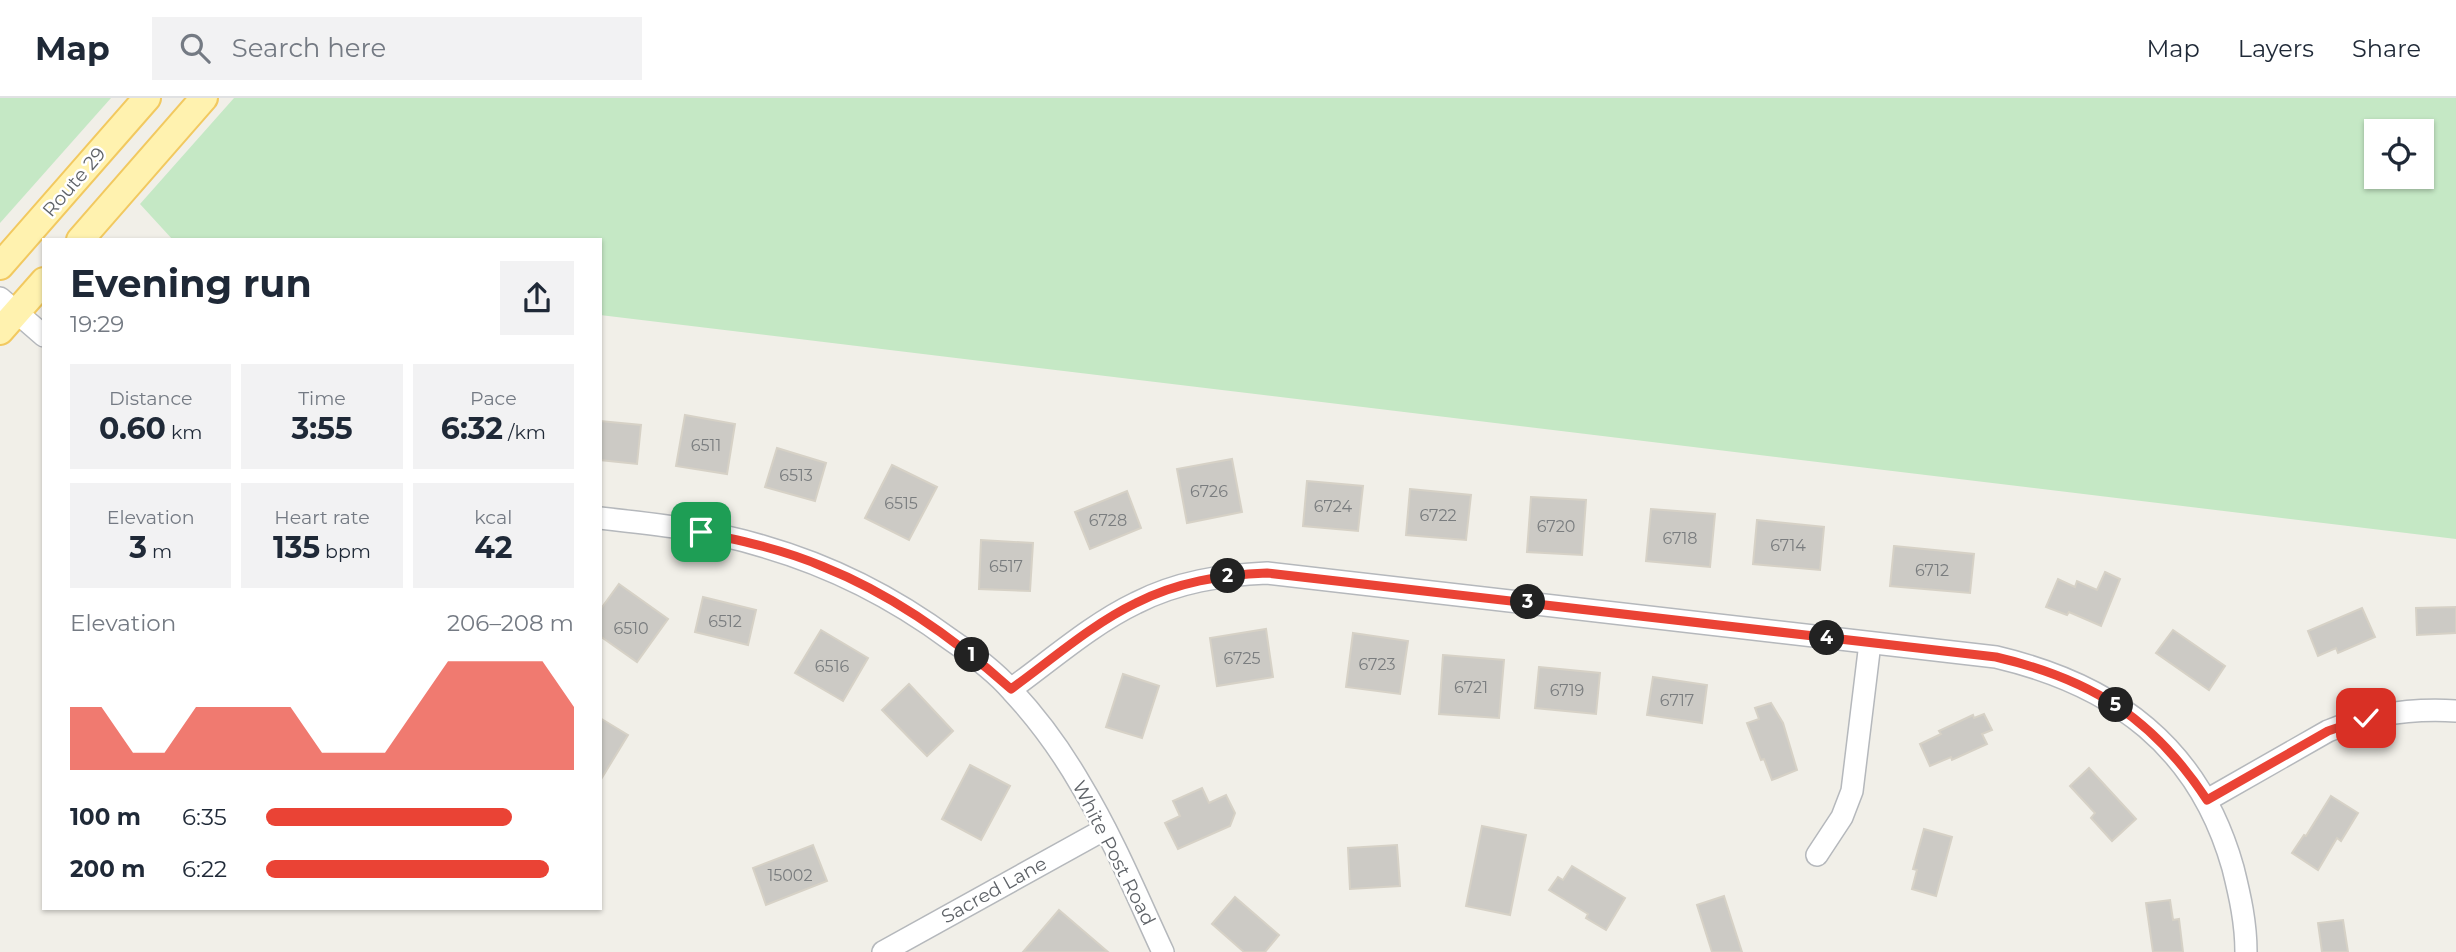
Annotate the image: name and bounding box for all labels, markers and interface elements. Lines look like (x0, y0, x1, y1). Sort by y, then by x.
search box (152, 17, 642, 80)
text: Map (35, 28, 110, 68)
icon: search (176, 29, 214, 67)
text: Search here (232, 32, 386, 64)
text: Map (2146, 34, 2200, 63)
text: Layers (2238, 34, 2314, 63)
text: Share (2352, 34, 2421, 63)
map controls (2364, 119, 2434, 189)
button: locate (2364, 119, 2434, 189)
street label: Route 29 (38, 143, 110, 221)
text: Evening run (70, 260, 312, 307)
button: share (500, 261, 574, 335)
text: 19:29 (70, 310, 124, 338)
text: Distance (109, 387, 192, 410)
text: Time (298, 387, 346, 410)
text: Pace (470, 387, 517, 410)
text: 0.60 (99, 410, 166, 447)
text: 3:55 (291, 410, 353, 447)
text: 6:32 (441, 410, 503, 447)
text: km (166, 421, 202, 444)
text: /km (503, 421, 546, 444)
house number: 6511 (691, 436, 721, 455)
house number: 6513 (779, 466, 813, 485)
house number: 6726 (1190, 482, 1228, 501)
house number: 6515 (884, 494, 918, 513)
house number: 6724 (1314, 497, 1353, 516)
pin (671, 502, 731, 562)
text: Elevation (107, 506, 195, 529)
text: Heart rate (274, 506, 370, 529)
text: kcal (474, 506, 512, 529)
house number: 6722 (1419, 506, 1457, 525)
house number: 6728 (1089, 511, 1127, 530)
icon: arrive (682, 513, 720, 551)
house number: 6720 (1537, 517, 1575, 536)
text: 3 (129, 529, 147, 566)
text: 135 (273, 529, 320, 566)
text: 42 (474, 529, 513, 566)
house number: 6718 (1662, 529, 1698, 548)
house number: 6714 (1770, 536, 1806, 555)
text: m (147, 540, 172, 563)
text: bpm (320, 540, 371, 563)
house number: 6517 (989, 557, 1023, 576)
pin: 2 (1210, 559, 1246, 594)
house number: 6712 (1915, 561, 1949, 580)
text: 2 (1222, 564, 1233, 587)
pin: 3 (1510, 584, 1546, 620)
text: 3 (1522, 590, 1533, 613)
text: Elevation (70, 609, 176, 637)
text: 206–208 m (447, 609, 574, 637)
house number: 6512 (708, 612, 742, 631)
house number: 6510 (613, 619, 649, 638)
pin: 4 (1810, 620, 1844, 656)
text: 4 (1820, 626, 1833, 649)
pin: 1 (954, 638, 990, 672)
text: 1 (968, 643, 975, 666)
house number: 6725 (1223, 649, 1261, 668)
house number: 6723 (1358, 655, 1396, 674)
house number: 6516 (815, 657, 849, 676)
house number: 6721 (1454, 678, 1488, 697)
house number: 6719 (1550, 681, 1584, 700)
pin: 5 (2098, 688, 2134, 722)
pin (2336, 688, 2396, 748)
house number: 6717 (1660, 691, 1694, 710)
text: 5 (2110, 693, 2121, 716)
icon: check (2347, 699, 2385, 737)
street label: White Post Road (1068, 777, 1160, 929)
text: 100 m (70, 803, 141, 831)
text: 6:35 (182, 803, 227, 831)
street label: Sacred Lane (937, 852, 1051, 928)
text: 200 m (70, 855, 145, 883)
text: 6:22 (182, 855, 227, 883)
house number: 15002 (767, 866, 813, 885)

